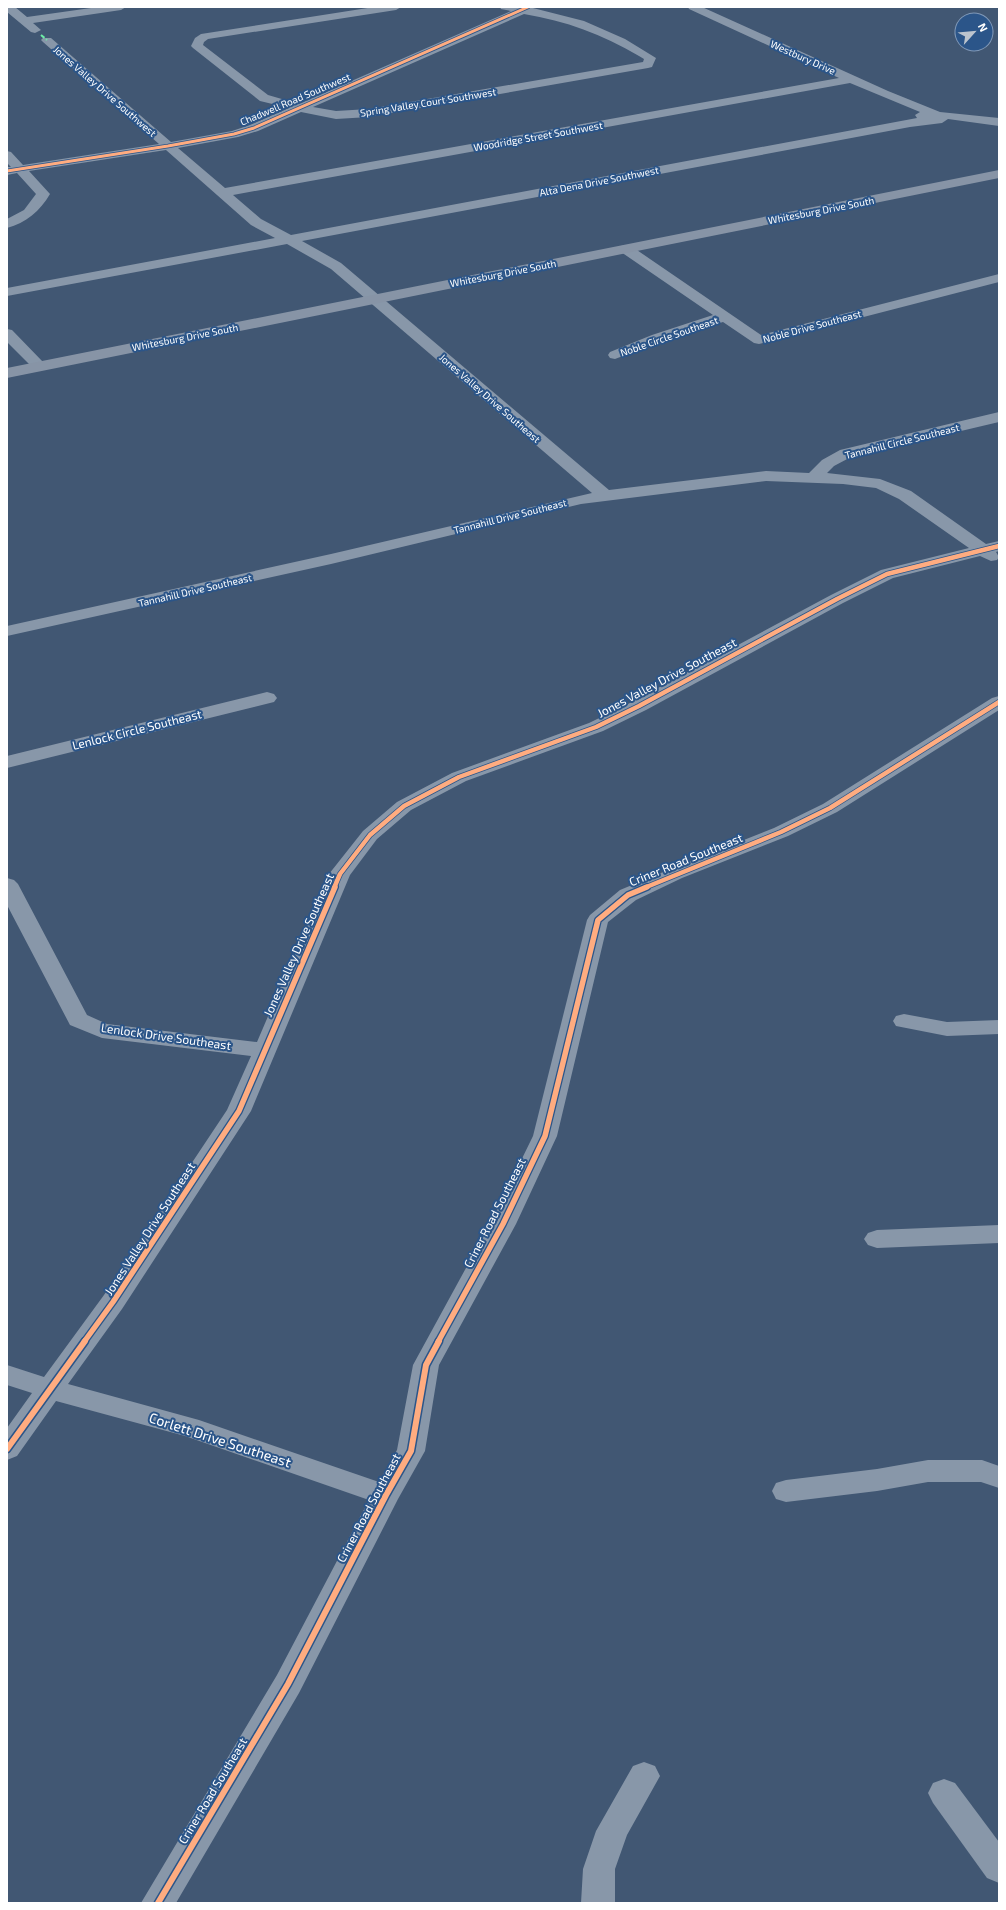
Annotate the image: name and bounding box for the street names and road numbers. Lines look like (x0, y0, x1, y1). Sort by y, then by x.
street label: Westbury Drive (769, 37, 837, 77)
street label: Jones Valley Drive Southwest (51, 43, 159, 139)
street label: Chadwell Road Southwest (238, 70, 352, 128)
street label: Spring Valley Court Southwest (359, 85, 497, 119)
street label: Woodridge Street Southwest (473, 119, 604, 153)
street label: Alta Dena Drive Southwest (538, 164, 660, 198)
street label: Whitesburg Drive South (767, 194, 875, 226)
street label: Whitesburg Drive South (449, 257, 557, 289)
street label: Noble Drive Southeast (762, 307, 863, 345)
street label: Noble Circle Southeast (618, 314, 720, 358)
street label: Whitesburg Drive South (131, 321, 239, 353)
street label: Jones Valley Drive Southeast (437, 351, 543, 445)
street label: Tannahill Circle Southeast (844, 421, 961, 461)
street label: Tannahill Drive Southeast (452, 496, 568, 536)
street label: Tannahill Drive Southeast (137, 571, 253, 609)
street label: Jones Valley Drive Southeast (595, 634, 739, 720)
street label: Lenlock Circle Southeast (70, 706, 203, 752)
street label: Criner Road Southeast (627, 830, 745, 888)
street label: Jones Valley Drive Southeast (260, 870, 336, 1018)
street label: Lenlock Drive Southeast (100, 1020, 233, 1052)
street label: Criner Road Southeast (460, 1155, 528, 1270)
street label: Jones Valley Drive Southeast (101, 1159, 198, 1297)
street label: Corlett Drive Southeast (147, 1409, 293, 1471)
street label: Criner Road Southeast (333, 1450, 403, 1564)
street label: Criner Road Southeast (175, 1735, 250, 1846)

